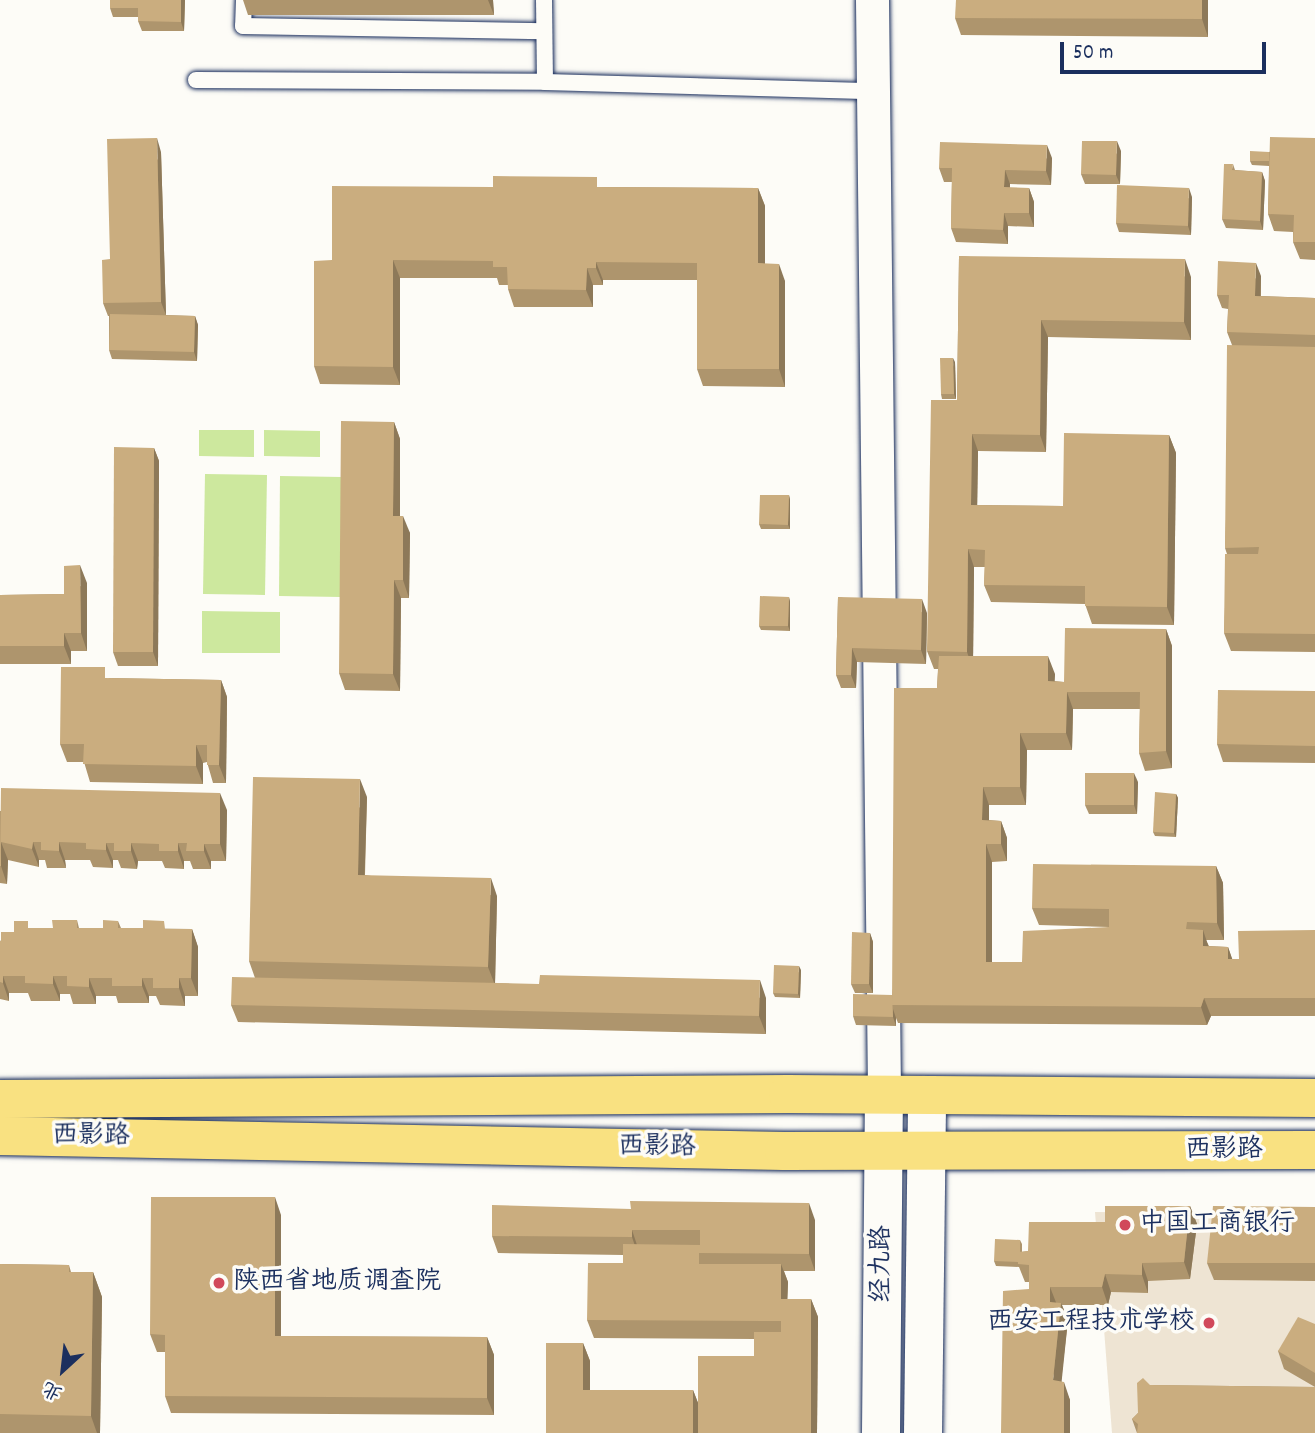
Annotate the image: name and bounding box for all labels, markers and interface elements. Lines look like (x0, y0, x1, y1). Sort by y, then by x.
scale bar (1063, 28, 1270, 72)
text: 50 m (1073, 39, 1113, 69)
street label: 西影路 (52, 1121, 130, 1153)
street label: 西影路 (618, 1132, 696, 1164)
street label: 西影路 (1185, 1135, 1263, 1167)
place label: 中国工商银行 (1139, 1209, 1295, 1241)
marker: 中国工商银行 (1117, 1217, 1133, 1233)
street label: 经九路 (867, 1225, 899, 1303)
place label: 陕西省地质调查院 (233, 1267, 441, 1299)
marker: 陕西省地质调查院 (211, 1275, 227, 1291)
place label: 西安工程技术学校 (987, 1307, 1195, 1339)
marker: 西安工程技术学校 (1201, 1315, 1217, 1331)
north arrow (28, 1335, 98, 1405)
text: 北 (39, 1373, 68, 1406)

